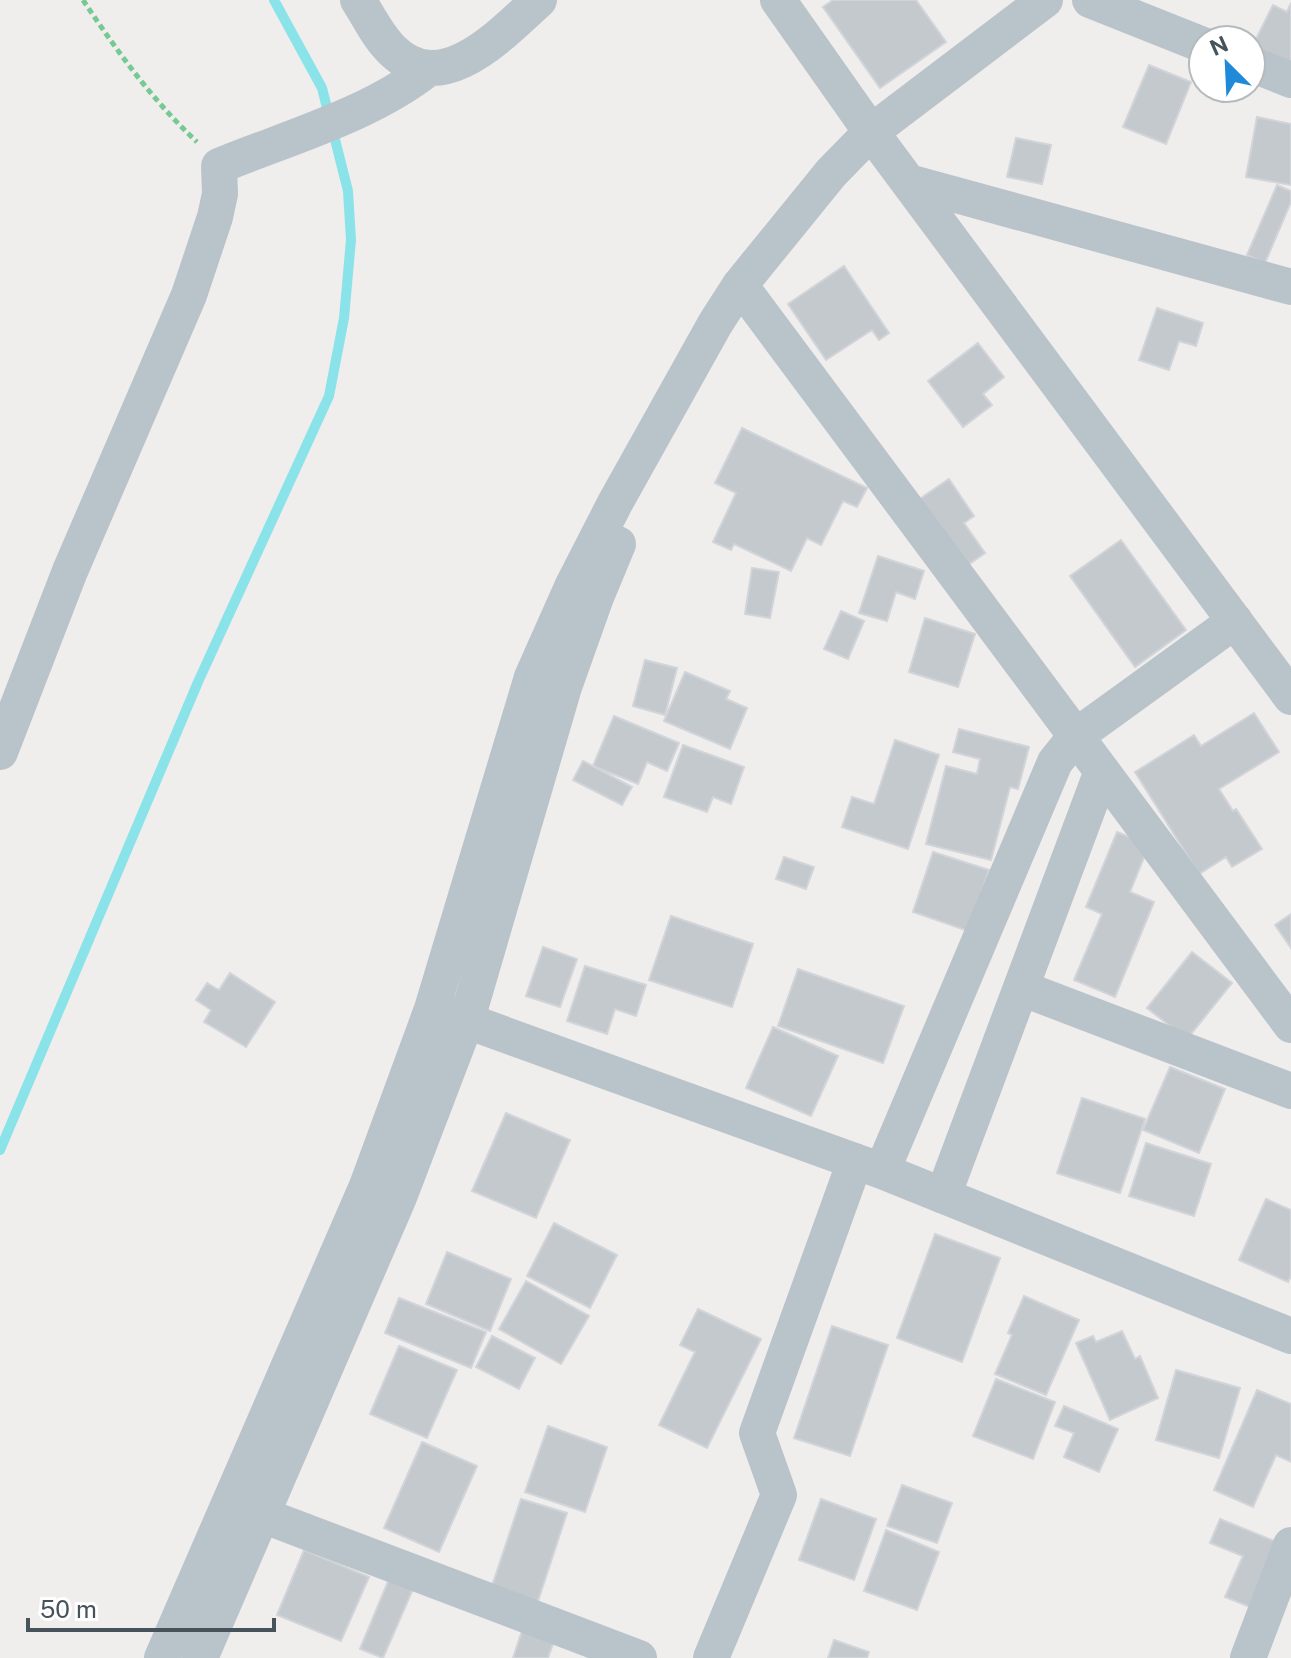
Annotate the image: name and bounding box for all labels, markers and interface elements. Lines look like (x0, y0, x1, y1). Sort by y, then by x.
north arrow (1187, 24, 1267, 104)
text: N (1206, 30, 1232, 61)
scale bar (28, 1582, 274, 1632)
text: 50 m (40, 1595, 97, 1623)

